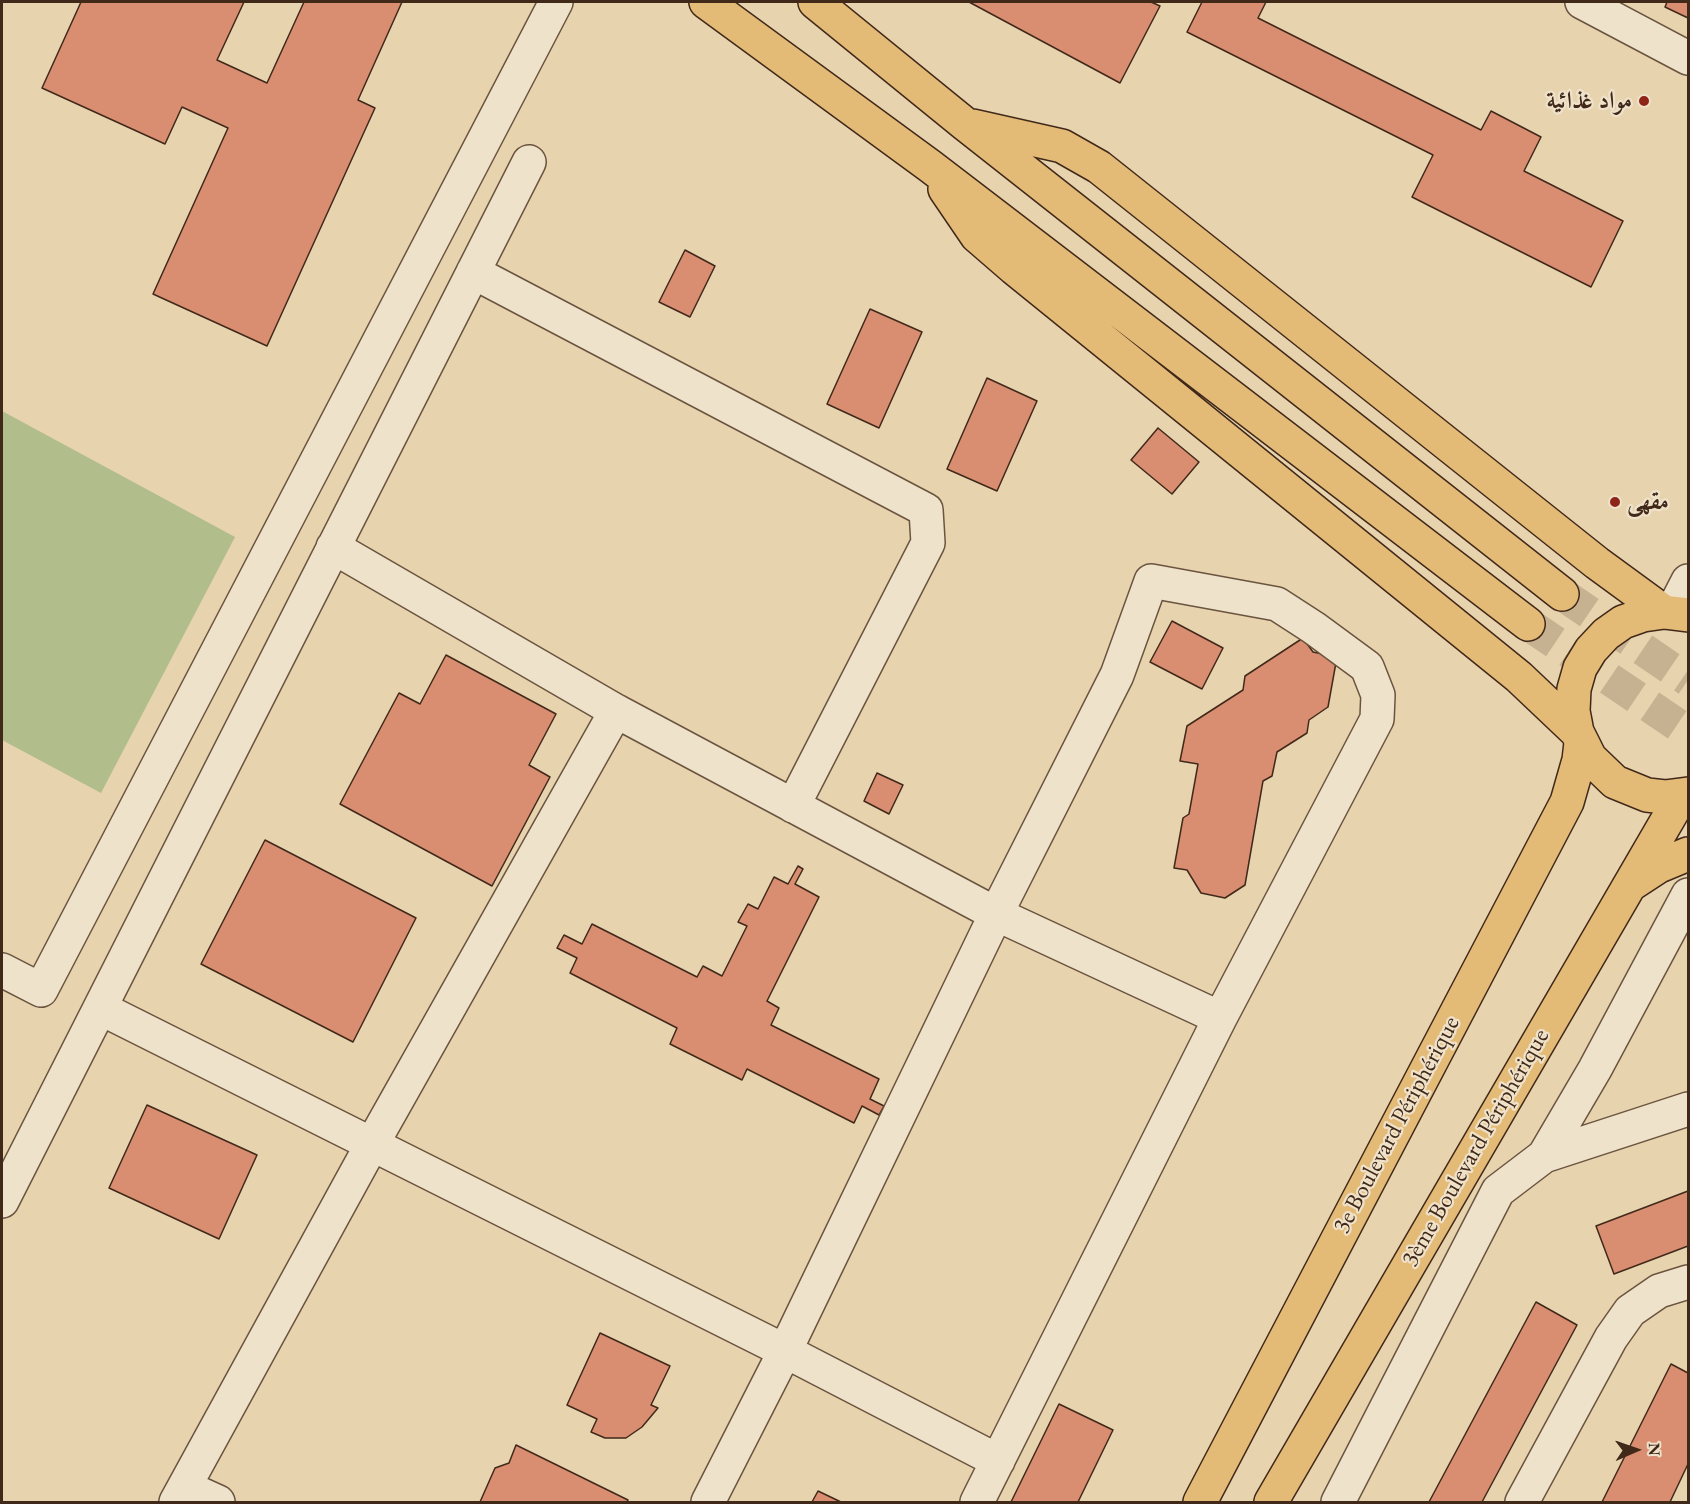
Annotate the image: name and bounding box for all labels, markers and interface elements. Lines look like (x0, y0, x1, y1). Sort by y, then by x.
place label: مواد غذائية (1546, 87, 1632, 115)
marker: مواد غذائية (1637, 94, 1651, 108)
place label: مقهى (1627, 488, 1669, 516)
marker: مقهى (1608, 495, 1622, 509)
street label: 3e Boulevard Périphérique (1328, 1012, 1466, 1238)
street label: 3ème Boulevard Périphérique (1396, 1024, 1556, 1272)
north arrow (1606, 1420, 1666, 1480)
text: N (1644, 1443, 1665, 1456)

